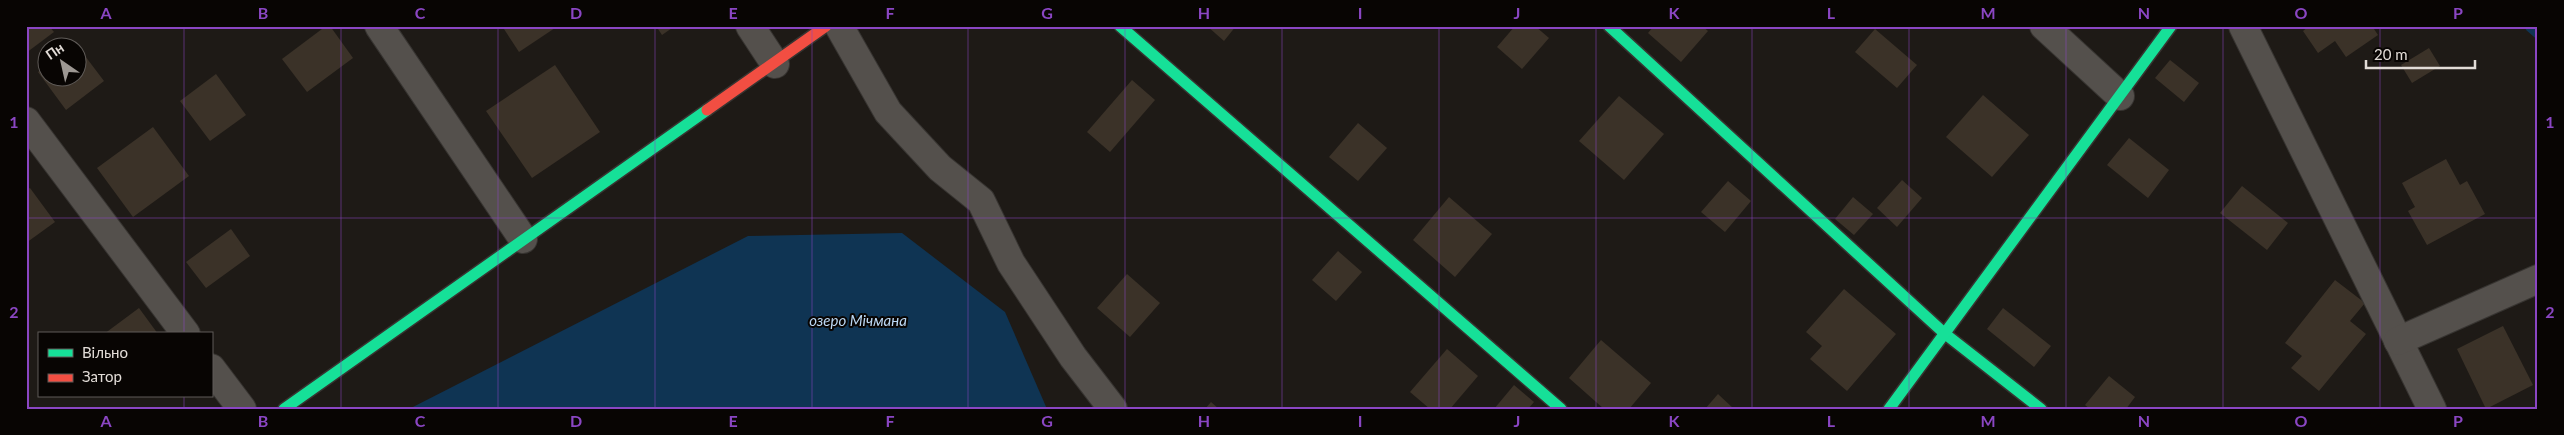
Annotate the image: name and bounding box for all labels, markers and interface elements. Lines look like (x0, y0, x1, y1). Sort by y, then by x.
text: A (99, 3, 112, 22)
text: B (258, 3, 268, 22)
text: C (415, 3, 426, 22)
text: D (570, 3, 582, 22)
text: E (728, 3, 738, 22)
text: F (885, 3, 895, 22)
text: G (1041, 3, 1053, 22)
text: H (1198, 3, 1210, 22)
text: I (1358, 3, 1362, 22)
text: J (1514, 3, 1520, 22)
text: K (1669, 3, 1681, 22)
text: L (1827, 3, 1836, 22)
text: M (1980, 3, 1996, 22)
text: N (2138, 3, 2150, 22)
text: O (2295, 3, 2308, 22)
text: P (2453, 3, 2463, 22)
north arrow (38, 38, 88, 88)
scale bar (2366, 38, 2475, 70)
text: Пн (42, 39, 67, 63)
text: 20 m (2374, 45, 2408, 63)
text: 1 (9, 112, 19, 131)
text: 1 (2545, 112, 2555, 131)
text: 2 (9, 302, 19, 321)
text: 2 (2545, 302, 2555, 321)
water label: озеро Мічмана (809, 311, 907, 329)
legend (38, 332, 212, 398)
text: Вільно (82, 343, 128, 361)
text: Затор (82, 367, 122, 385)
text: A (99, 411, 112, 430)
text: B (258, 411, 268, 430)
text: C (415, 411, 426, 430)
text: D (570, 411, 582, 430)
text: E (728, 411, 738, 430)
text: F (885, 411, 895, 430)
text: G (1041, 411, 1053, 430)
text: H (1198, 411, 1210, 430)
text: I (1358, 411, 1362, 430)
text: J (1514, 411, 1520, 430)
text: K (1669, 411, 1681, 430)
text: L (1827, 411, 1836, 430)
text: M (1980, 411, 1996, 430)
text: N (2138, 411, 2150, 430)
text: O (2295, 411, 2308, 430)
text: P (2453, 411, 2463, 430)

